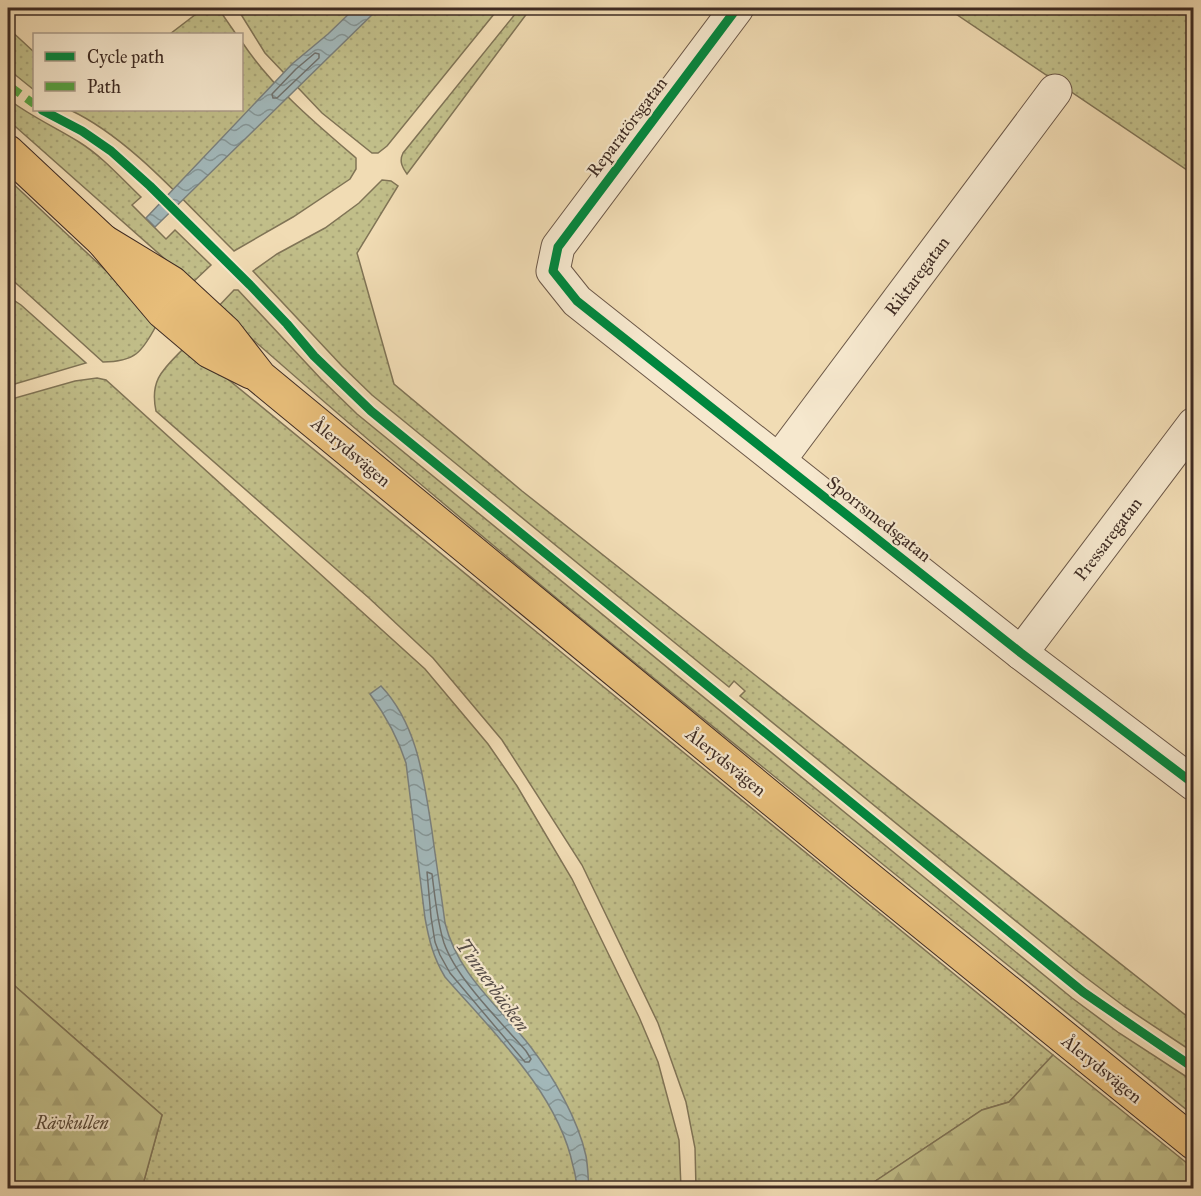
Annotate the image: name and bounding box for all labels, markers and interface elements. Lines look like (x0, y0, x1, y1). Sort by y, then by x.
legend (33, 33, 243, 111)
text: Cycle path (87, 46, 164, 68)
street label: Reparatörsgatan (582, 72, 673, 182)
text: Path (87, 76, 121, 98)
street label: Riktaregatan (880, 232, 955, 321)
street label: Ålerydsvägen (305, 412, 395, 493)
street label: Sporrsmedsgatan (822, 471, 936, 568)
street label: Pressaregatan (1069, 493, 1147, 586)
street label: Ålerydsvägen (680, 722, 771, 802)
water label: Tinnerbäcken (451, 934, 535, 1037)
street label: Ålerydsvägen (1056, 1029, 1147, 1109)
park label: Rävkullen (34, 1112, 109, 1134)

